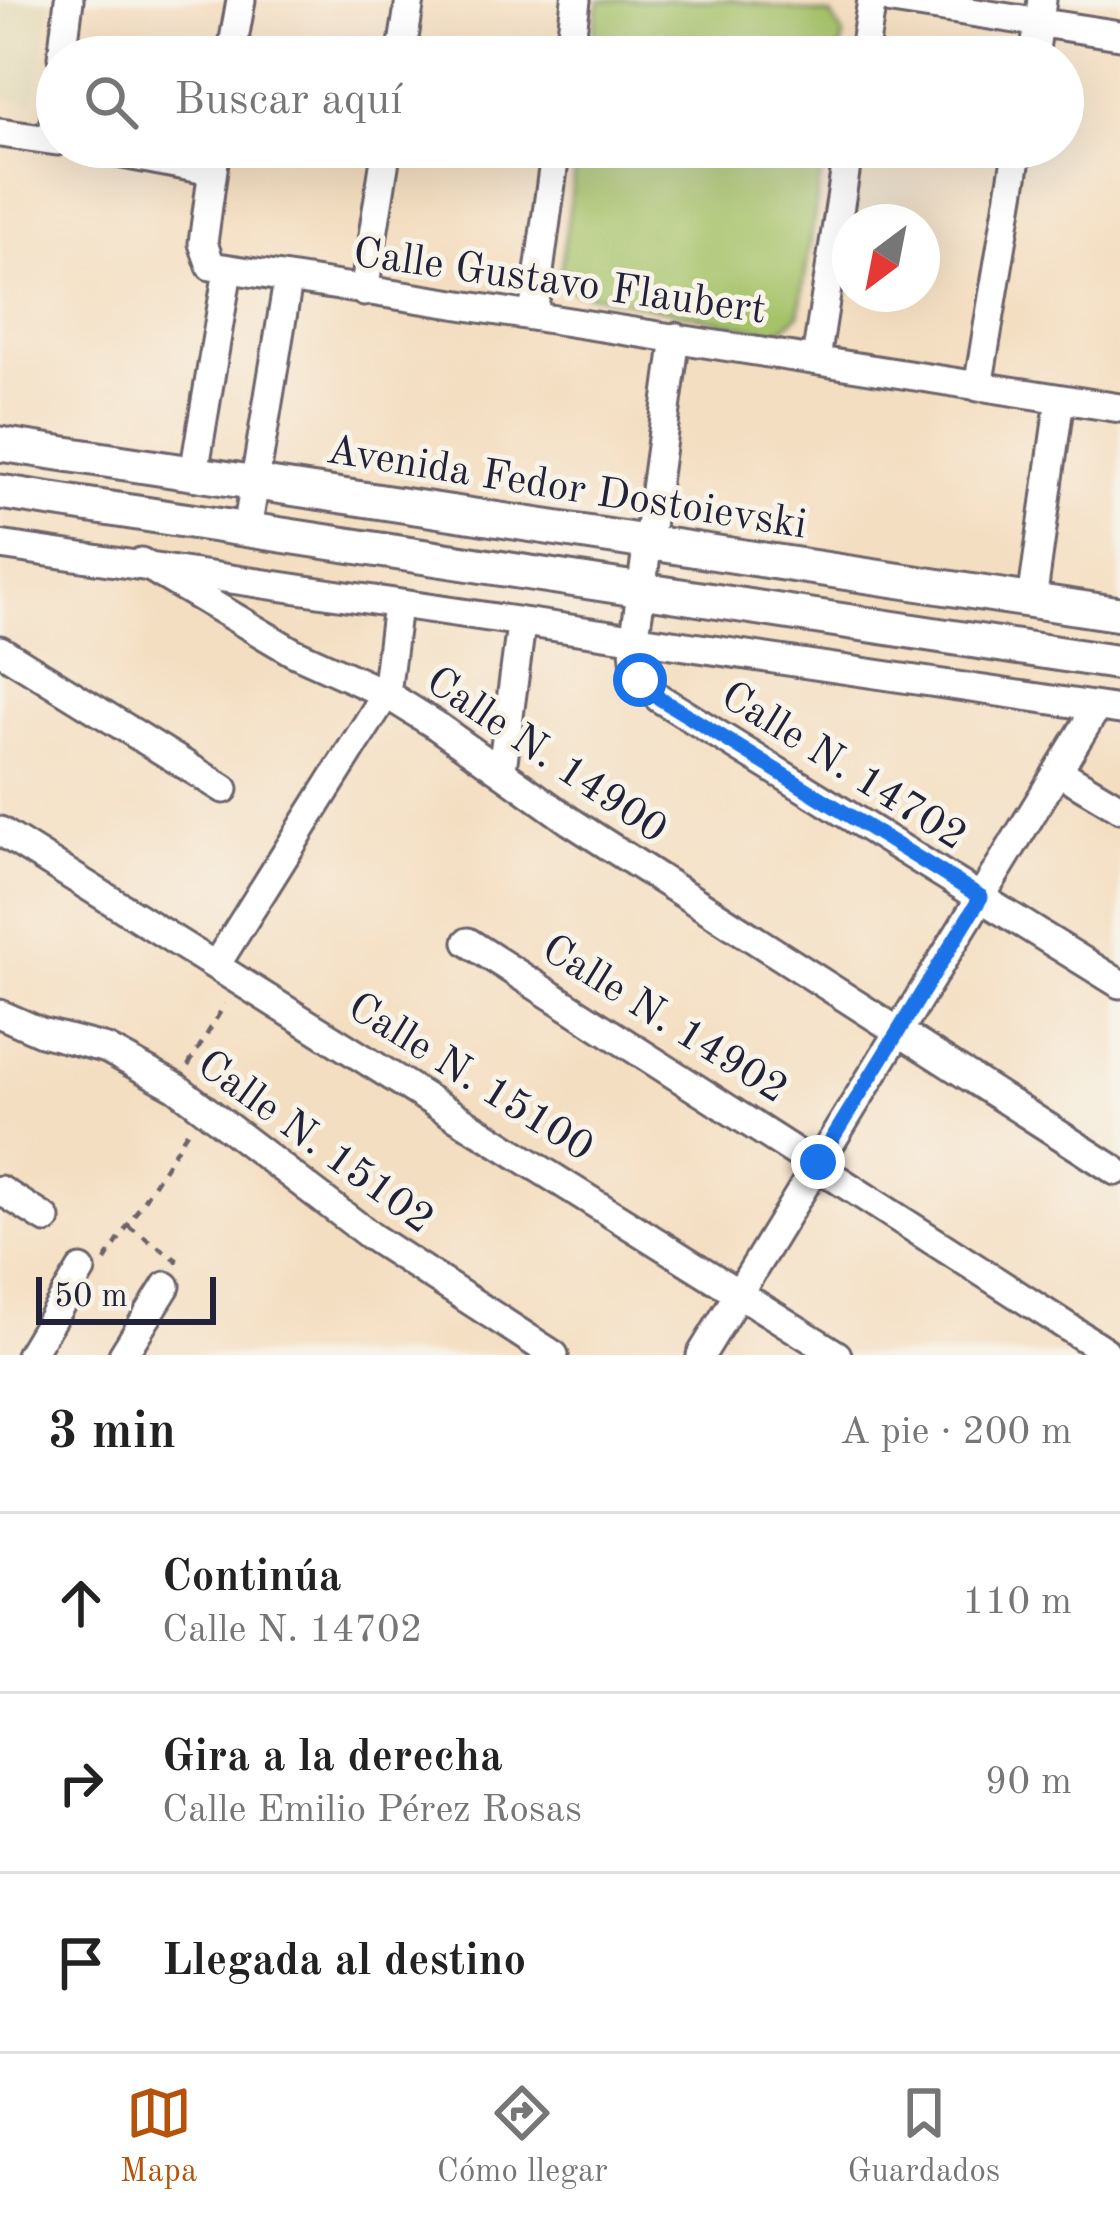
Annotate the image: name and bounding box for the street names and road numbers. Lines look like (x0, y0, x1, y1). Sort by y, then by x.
street label: Calle Gustavo Flaubert (350, 233, 768, 333)
street label: Avenida Fedor Dostoievski (323, 430, 809, 548)
street label: Calle N. 14900 (418, 661, 674, 852)
street label: Calle N. 14702 (713, 675, 973, 859)
street label: Calle N. 14902 (534, 928, 794, 1112)
street label: Calle N. 15100 (340, 986, 600, 1170)
street label: Calle N. 15102 (189, 1044, 440, 1243)

